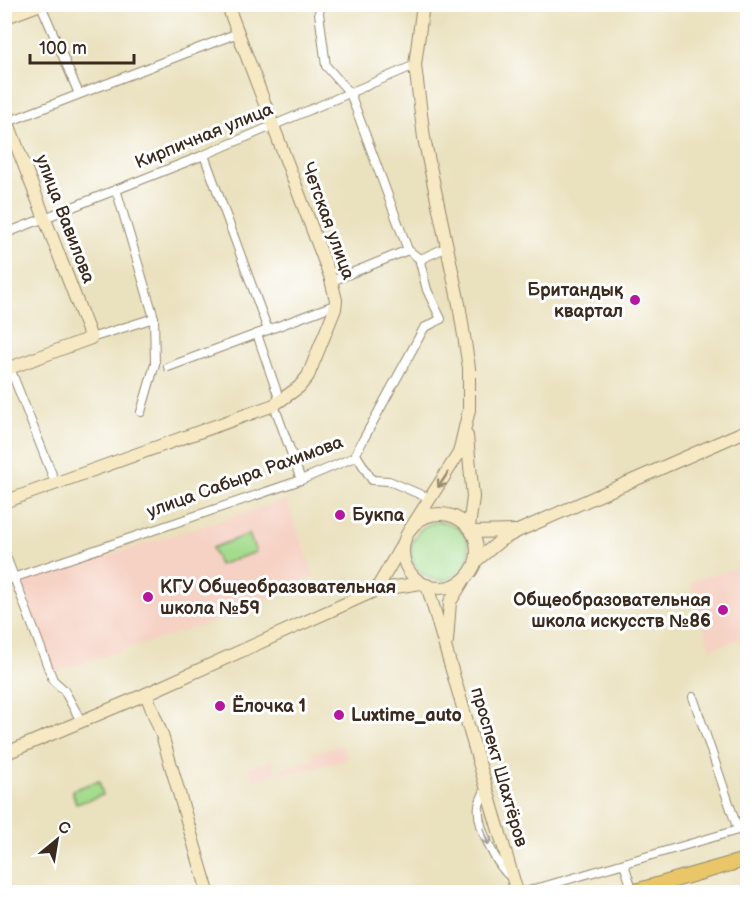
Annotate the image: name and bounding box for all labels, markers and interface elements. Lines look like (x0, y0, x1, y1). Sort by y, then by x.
scale bar (30, 27, 134, 65)
text: 100 m (39, 38, 87, 59)
street label: Кирпичная улица (132, 99, 276, 173)
street label: улица Вавилова (31, 152, 99, 287)
street label: Четская улица (297, 159, 359, 283)
place label: Британдық квартал (527, 280, 624, 322)
marker: Британдық квартал (628, 293, 642, 307)
street label: улица Сабыра Рахимова (144, 432, 346, 522)
one-way arrow (437, 472, 449, 488)
place label: Букпа (352, 505, 405, 526)
marker: Букпа (333, 508, 347, 522)
place label: КГУ Общеобразовательная школа №59 (160, 577, 396, 619)
marker: КГУ Общеобразовательная школа №59 (141, 590, 155, 604)
place label: Общеобразовательная школа искусств №86 (513, 590, 711, 632)
marker: Общеобразовательная школа искусств №86 (716, 603, 730, 617)
street label: проспект Шахтёров (466, 685, 532, 850)
place label: Ёлочка 1 (232, 695, 306, 717)
marker: Ёлочка 1 (213, 699, 227, 713)
place label: Luxtime_auto (351, 705, 462, 726)
marker: Luxtime_auto (332, 708, 346, 722)
north arrow (27, 810, 87, 870)
text: С (54, 817, 73, 839)
one-way arrow (481, 827, 492, 846)

